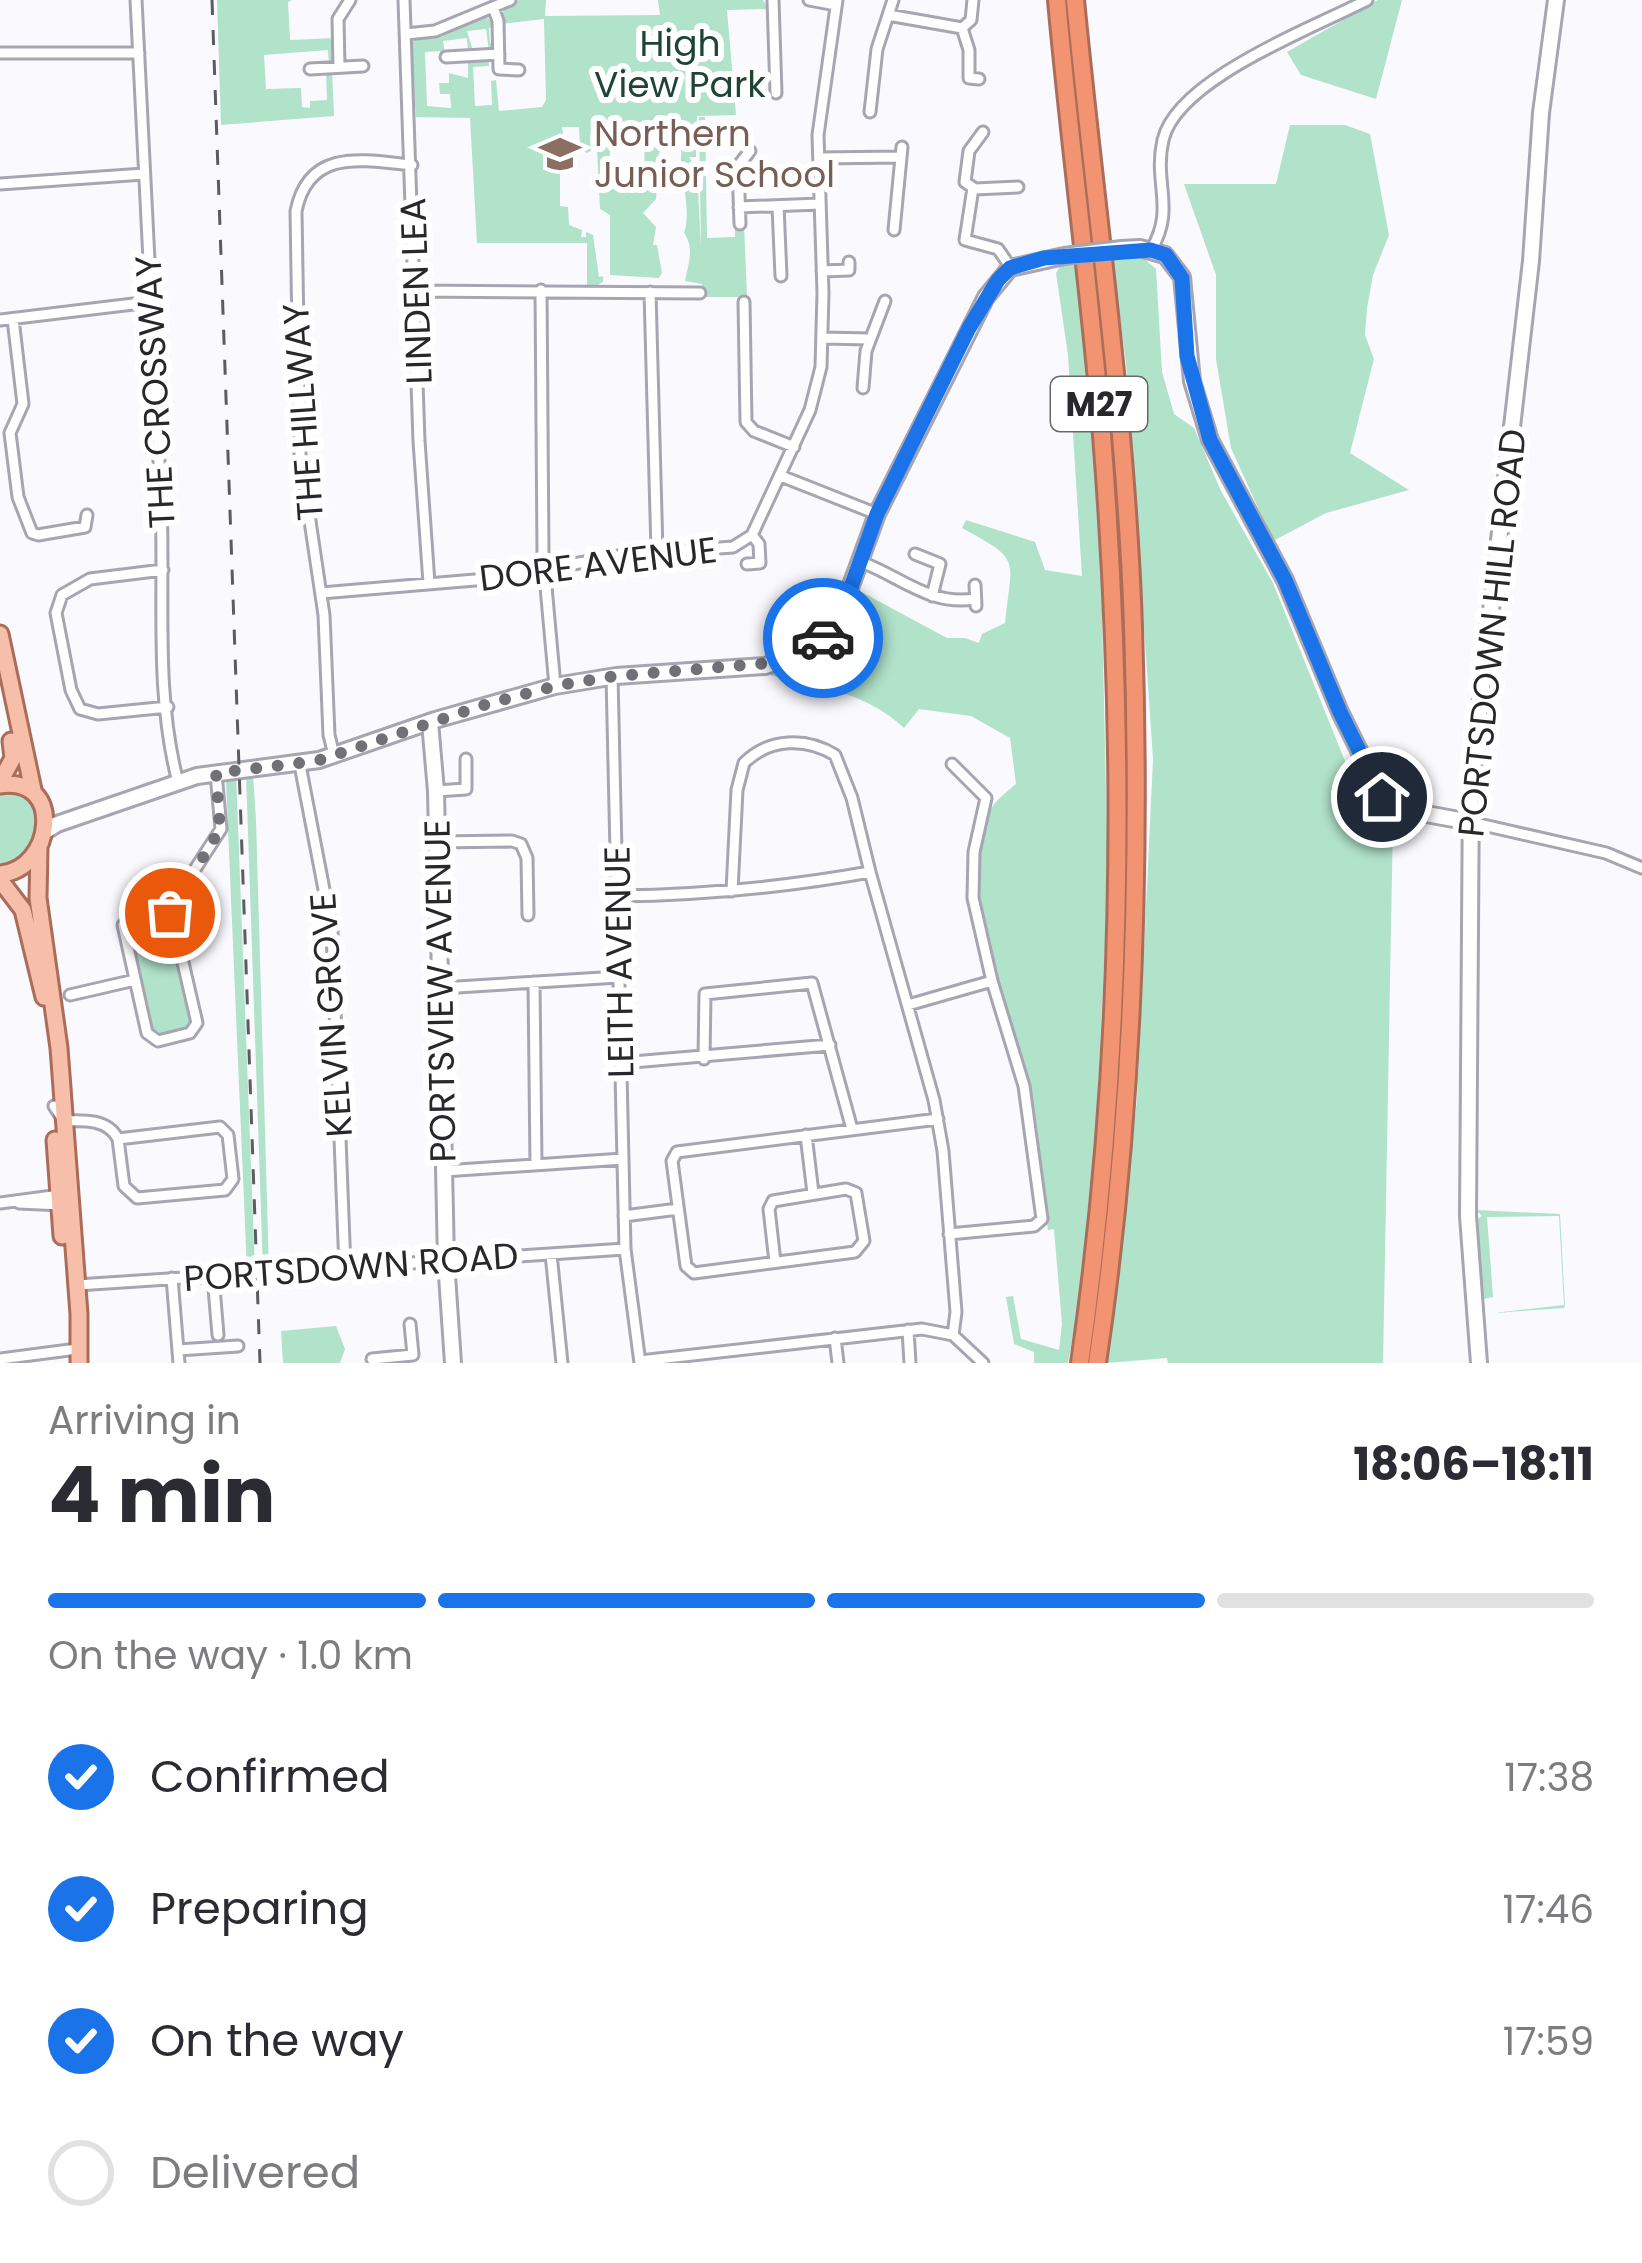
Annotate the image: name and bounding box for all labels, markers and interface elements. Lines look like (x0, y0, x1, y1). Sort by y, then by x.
park label: High View Park (594, 18, 766, 110)
place label: Northern Junior School (594, 108, 835, 200)
school or university icon: Northern Junior School (537, 131, 583, 177)
street label: LINDEN LEA (387, 197, 445, 385)
street label: THE CROSSWAY (122, 254, 188, 530)
street label: THE HILLWAY (270, 302, 336, 522)
road number: M27 (1051, 377, 1147, 431)
street label: PORTSDOWN HILL ROAD (1445, 427, 1539, 839)
street label: DORE AVENUE (476, 524, 720, 604)
courier (763, 578, 883, 698)
icon: car (790, 605, 856, 671)
pin (1331, 746, 1433, 848)
icon: home (1349, 764, 1415, 830)
street label: PORTSVIEW AVENUE (412, 819, 468, 1163)
street label: LEITH AVENUE (591, 846, 647, 1078)
pin (119, 862, 221, 964)
icon: bag (137, 880, 203, 946)
street label: KELVIN GROVE (297, 891, 365, 1139)
street label: PORTSDOWN ROAD (182, 1230, 520, 1304)
text: Arriving in (48, 1393, 241, 1448)
text: 18:06–18:11 (1353, 1433, 1594, 1496)
text: 4 min (48, 1440, 276, 1549)
text: On the way · 1.0 km (48, 1628, 413, 1683)
icon: check (48, 1744, 114, 1810)
text: Confirmed (150, 1745, 390, 1808)
text: 17:38 (1504, 1750, 1594, 1805)
icon: check (48, 1876, 114, 1942)
text: Preparing (150, 1877, 369, 1940)
text: 17:46 (1503, 1882, 1594, 1937)
icon: check (48, 2008, 114, 2074)
text: On the way (150, 2009, 404, 2072)
text: 17:59 (1503, 2014, 1594, 2069)
text: Delivered (150, 2141, 360, 2204)

